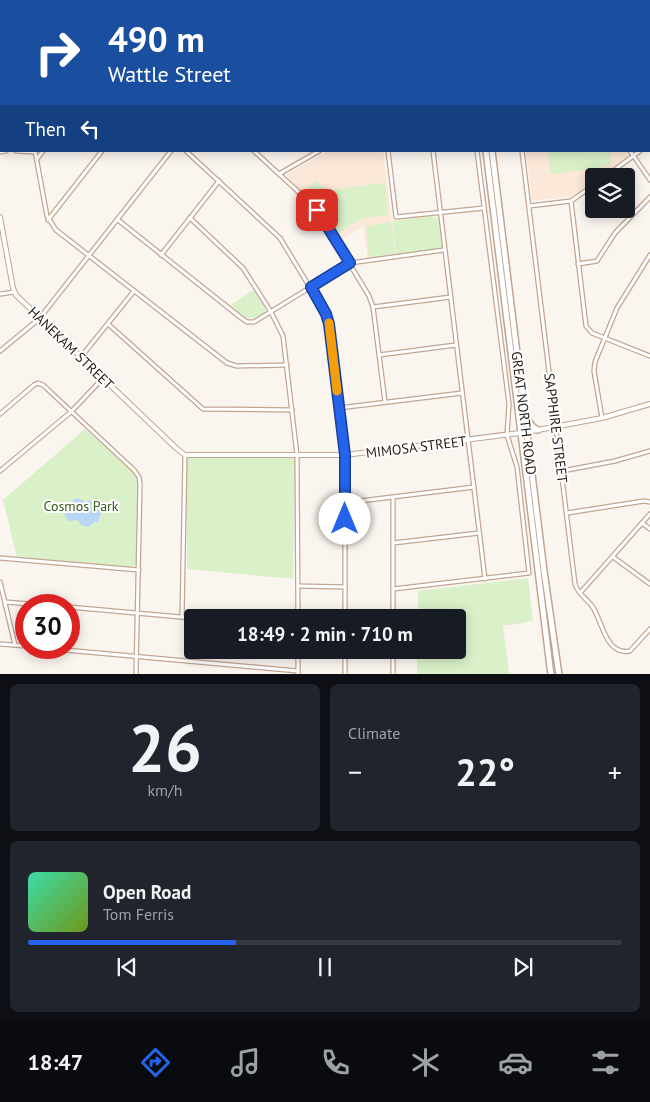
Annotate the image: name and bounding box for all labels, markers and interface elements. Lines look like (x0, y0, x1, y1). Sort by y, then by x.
text: 490 m (108, 16, 205, 62)
icon: right (25, 20, 90, 85)
text: Wattle Street (108, 60, 231, 88)
icon: left (76, 115, 104, 143)
text: Then (25, 117, 66, 141)
map controls (585, 168, 635, 218)
button: layers (585, 168, 635, 218)
pin (296, 189, 338, 231)
icon: arrive (303, 196, 331, 224)
street label: HANEKAM STREET (24, 303, 118, 394)
street label: GREAT NORTH ROAD (507, 350, 541, 476)
street label: SAPPHIRE STREET (540, 372, 572, 484)
street label: MIMOSA STREET (365, 432, 467, 462)
position arrow (318, 492, 370, 544)
park label: Cosmos Park (43, 497, 119, 515)
speed limit sign: 30 (15, 594, 80, 659)
text: 18:49 · 2 min · 710 m (237, 622, 413, 646)
text: 26 (128, 705, 202, 789)
text: Climate (348, 723, 400, 743)
text: 22° (455, 747, 515, 796)
text: − (348, 753, 362, 790)
text: + (608, 753, 622, 790)
text: km/h (147, 780, 183, 800)
text: Open Road (103, 880, 191, 904)
text: Tom Ferris (103, 904, 174, 924)
icon: previous (113, 953, 141, 981)
icon: pause (311, 953, 339, 981)
icon: next (509, 953, 537, 981)
icon: directions (138, 1045, 173, 1080)
icon: music (228, 1045, 263, 1080)
icon: phone (318, 1045, 353, 1080)
icon: climate (408, 1045, 443, 1080)
icon: car (498, 1045, 533, 1080)
icon: filters (588, 1045, 623, 1080)
text: 18:47 (27, 1048, 83, 1076)

